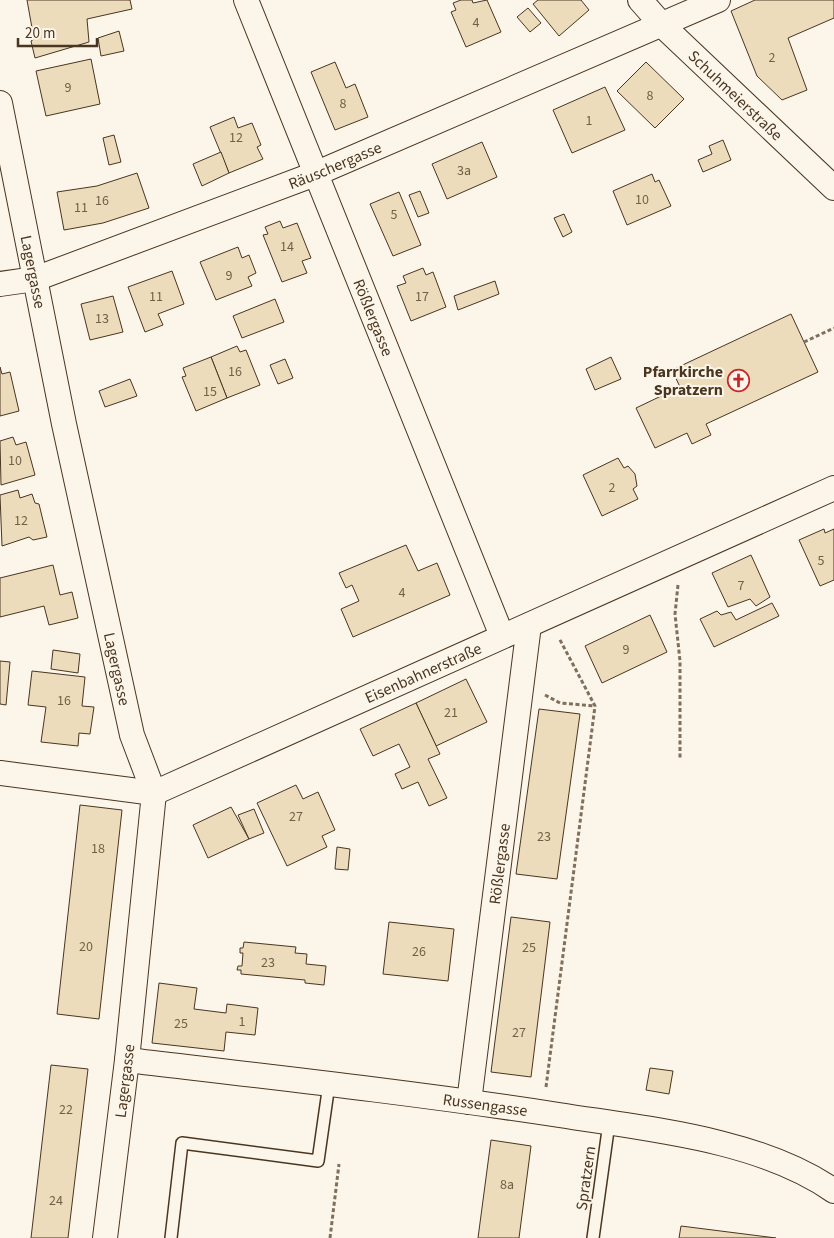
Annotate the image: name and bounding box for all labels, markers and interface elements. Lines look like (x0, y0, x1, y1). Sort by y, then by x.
house number: 4 (473, 13, 480, 33)
scale bar (18, 15, 96, 47)
text: 20 m (25, 23, 55, 44)
street label: Schuhmeierstraße (683, 45, 787, 146)
house number: 2 (769, 48, 776, 68)
house number: 9 (65, 78, 72, 98)
house number: 8 (647, 86, 654, 106)
house number: 8 (340, 94, 347, 114)
house number: 1 (586, 111, 593, 131)
house number: 12 (229, 128, 243, 148)
street label: Räuschergasse (285, 137, 385, 195)
house number: 3a (457, 161, 471, 181)
house number: 10 (635, 190, 649, 210)
house number: 16 (95, 191, 109, 211)
house number: 11 (74, 198, 88, 218)
house number: 5 (391, 205, 398, 225)
street label: Lagergasse (15, 233, 51, 311)
house number: 14 (280, 237, 294, 257)
house number: 9 (226, 266, 233, 286)
street label: Rößlergasse (347, 276, 398, 360)
house number: 11 (149, 287, 163, 307)
house number: 17 (415, 287, 429, 307)
house number: 13 (95, 309, 109, 329)
place label: Pfarrkirche Spratzern (643, 361, 723, 401)
house number: 16 (228, 362, 242, 382)
church icon: Pfarrkirche Spratzern (727, 368, 751, 392)
house number: 15 (203, 382, 217, 402)
house number: 10 (8, 451, 22, 471)
house number: 2 (609, 478, 616, 498)
house number: 12 (14, 511, 28, 531)
house number: 5 (818, 551, 825, 571)
house number: 7 (738, 576, 745, 596)
house number: 4 (399, 583, 406, 603)
street label: Lagergasse (98, 630, 135, 708)
street label: Eisenbahnerstraße (361, 638, 485, 709)
house number: 9 (623, 640, 630, 660)
house number: 16 (57, 691, 71, 711)
house number: 21 (444, 703, 458, 723)
house number: 27 (289, 807, 303, 827)
street label: Rößlergasse (484, 822, 516, 906)
house number: 23 (537, 827, 551, 847)
house number: 18 (91, 839, 105, 859)
house number: 20 (79, 937, 93, 957)
house number: 25 (522, 938, 536, 958)
house number: 26 (412, 942, 426, 962)
house number: 23 (261, 953, 275, 973)
house number: 1 (239, 1012, 246, 1032)
house number: 25 (174, 1014, 188, 1034)
house number: 27 (512, 1023, 526, 1043)
street label: Lagergasse (110, 1043, 140, 1119)
street label: Russengasse (441, 1089, 529, 1122)
house number: 22 (59, 1100, 73, 1120)
street label: Spratzern (571, 1145, 601, 1212)
house number: 8a (500, 1175, 514, 1195)
house number: 24 (49, 1191, 63, 1211)

